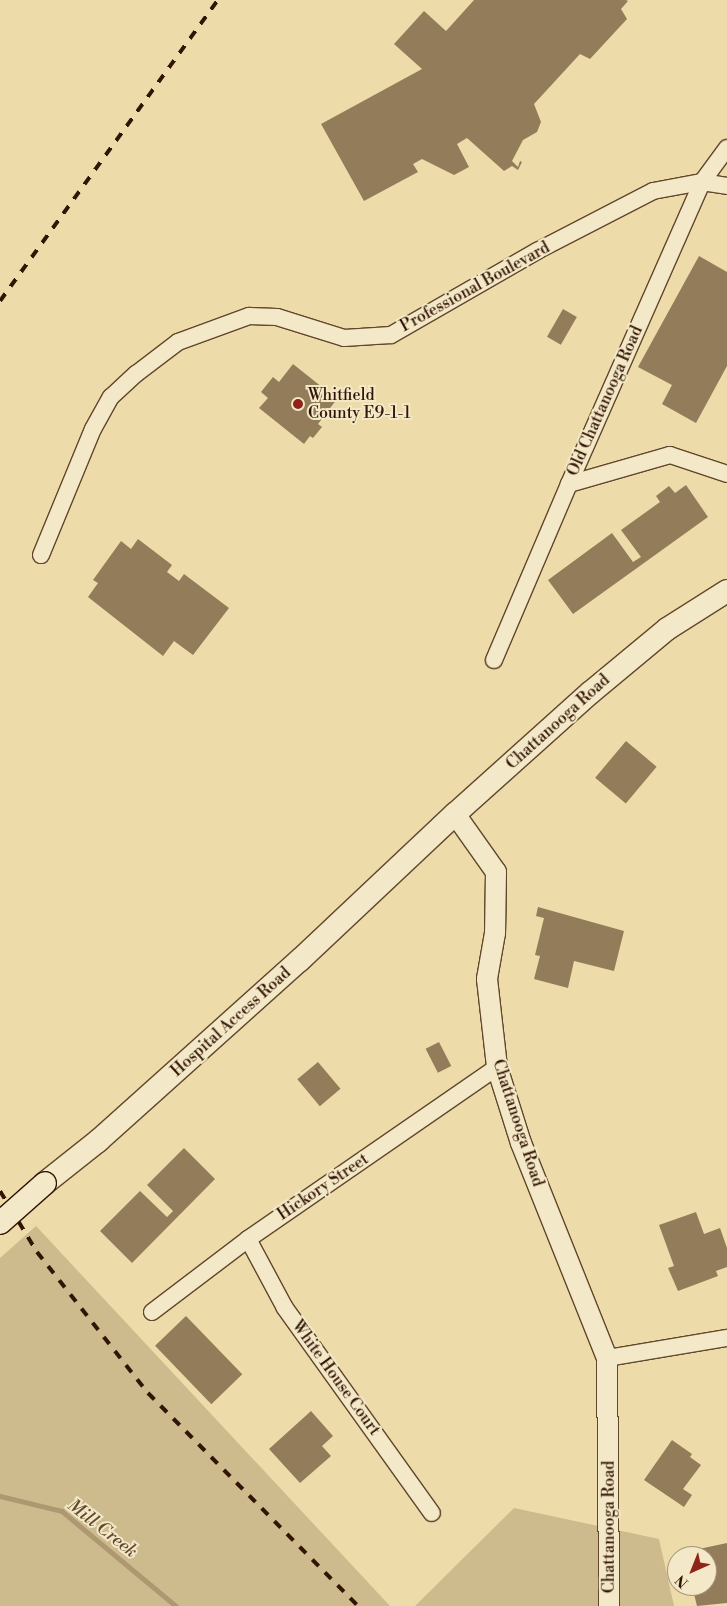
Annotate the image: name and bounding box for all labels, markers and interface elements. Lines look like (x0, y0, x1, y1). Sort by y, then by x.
street label: Professional Boulevard (397, 238, 553, 336)
street label: Old Chattanooga Road (563, 323, 647, 479)
place label: Whitfield County E9-1-1 (308, 385, 411, 423)
marker: Whitfield County E9-1-1 (292, 398, 304, 410)
street label: Chattanooga Road (502, 670, 614, 774)
street label: Hospital Access Road (167, 963, 295, 1081)
street label: Chattanooga Road (488, 1057, 548, 1189)
street label: Hickory Street (274, 1150, 372, 1224)
street label: White House Court (288, 1317, 384, 1439)
street label: Chattanooga Road (599, 1461, 619, 1593)
water label: Mill Creek (63, 1495, 141, 1563)
north arrow (667, 1546, 717, 1596)
text: N (672, 1571, 693, 1591)

